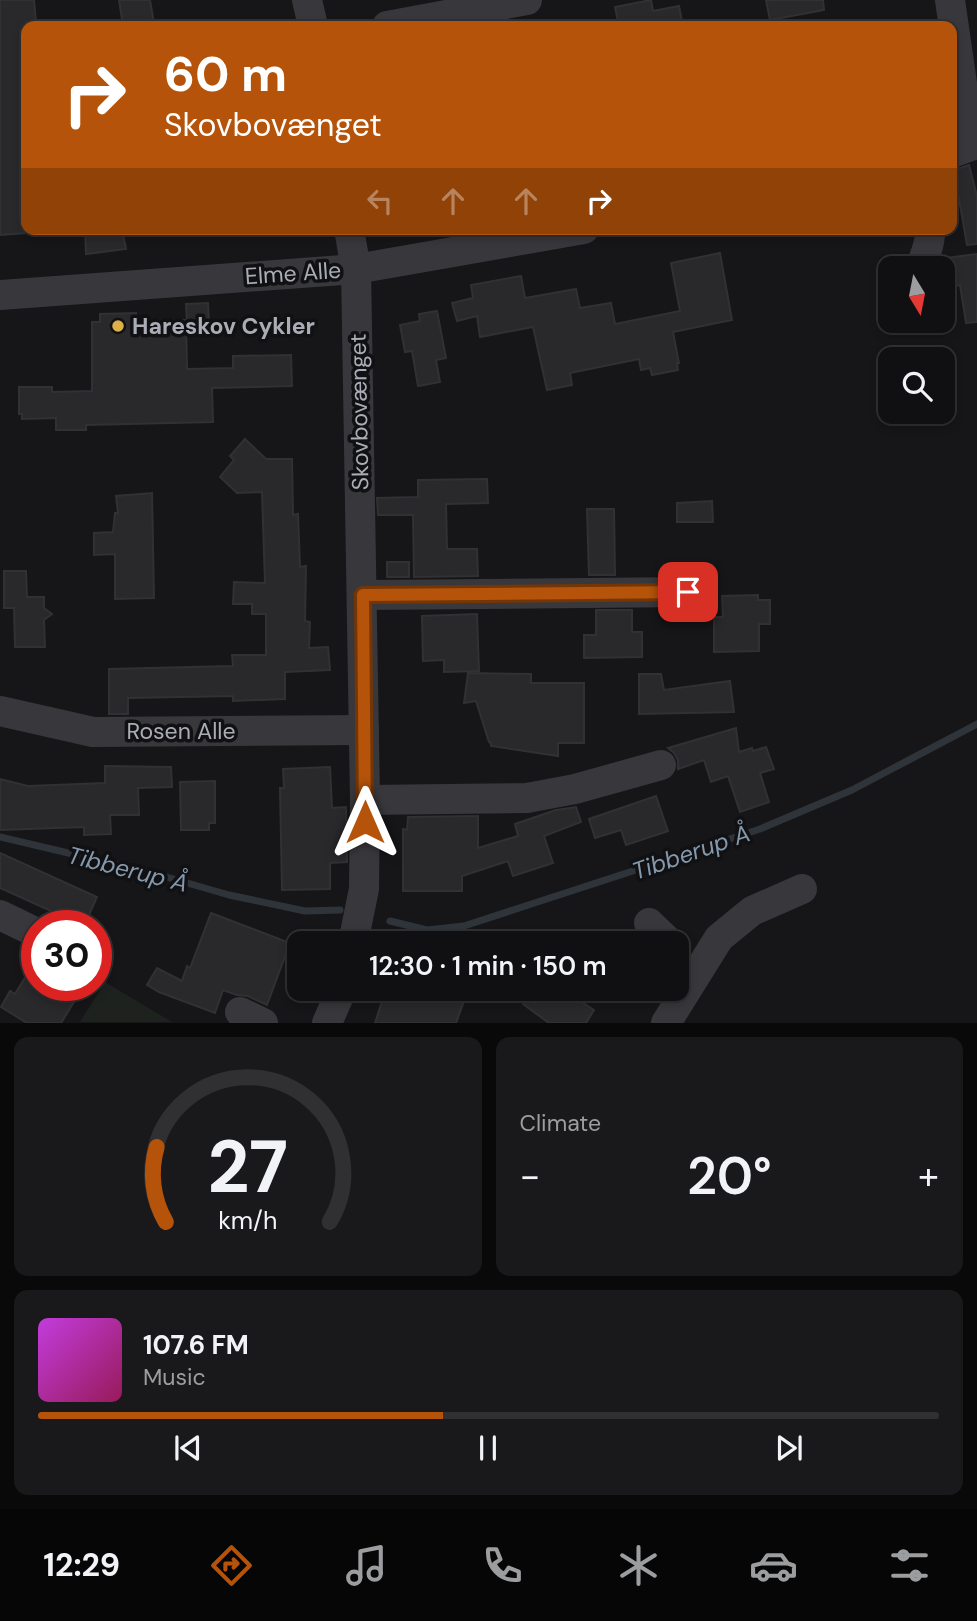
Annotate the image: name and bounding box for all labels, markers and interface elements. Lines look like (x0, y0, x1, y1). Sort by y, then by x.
text: 60 m (164, 42, 287, 106)
icon: right (49, 49, 140, 140)
text: Skovbovænget (164, 104, 382, 146)
icon: left (361, 182, 399, 220)
icon: ahead (434, 182, 472, 220)
icon: ahead (507, 182, 545, 220)
icon: right (580, 182, 618, 220)
street label: Elme Alle (244, 255, 342, 291)
north arrow (878, 256, 956, 332)
map controls (878, 256, 955, 424)
place label: Hareskov Cykler (132, 311, 315, 341)
marker: Hareskov Cykler (110, 318, 126, 334)
street label: Skovbovænget (343, 333, 375, 491)
button: search (878, 347, 955, 424)
pin (658, 562, 718, 622)
icon: arrive (669, 573, 707, 611)
street label: Rosen Alle (126, 716, 236, 746)
position arrow (328, 785, 402, 859)
water label: Tibberup Å (628, 816, 754, 887)
water label: Tibberup Å (65, 838, 192, 899)
speed limit sign: 30 (21, 910, 112, 1001)
text: 12:30 · 1 min · 150 m (369, 949, 607, 983)
text: Climate (520, 1108, 601, 1138)
text: 27 (207, 1121, 288, 1216)
text: 20° (687, 1142, 772, 1210)
text: − (520, 1151, 540, 1201)
text: + (918, 1151, 939, 1201)
text: km/h (218, 1204, 277, 1237)
text: 107.6 FM (143, 1328, 249, 1362)
text: Music (143, 1362, 206, 1392)
icon: previous (169, 1429, 207, 1467)
icon: pause (469, 1429, 507, 1467)
icon: next (770, 1429, 808, 1467)
icon: directions (207, 1541, 256, 1590)
icon: music (342, 1541, 391, 1590)
icon: phone (478, 1541, 527, 1590)
icon: climate (614, 1541, 663, 1590)
icon: car (749, 1541, 798, 1590)
icon: filters (885, 1541, 934, 1590)
text: 12:29 (43, 1544, 120, 1586)

